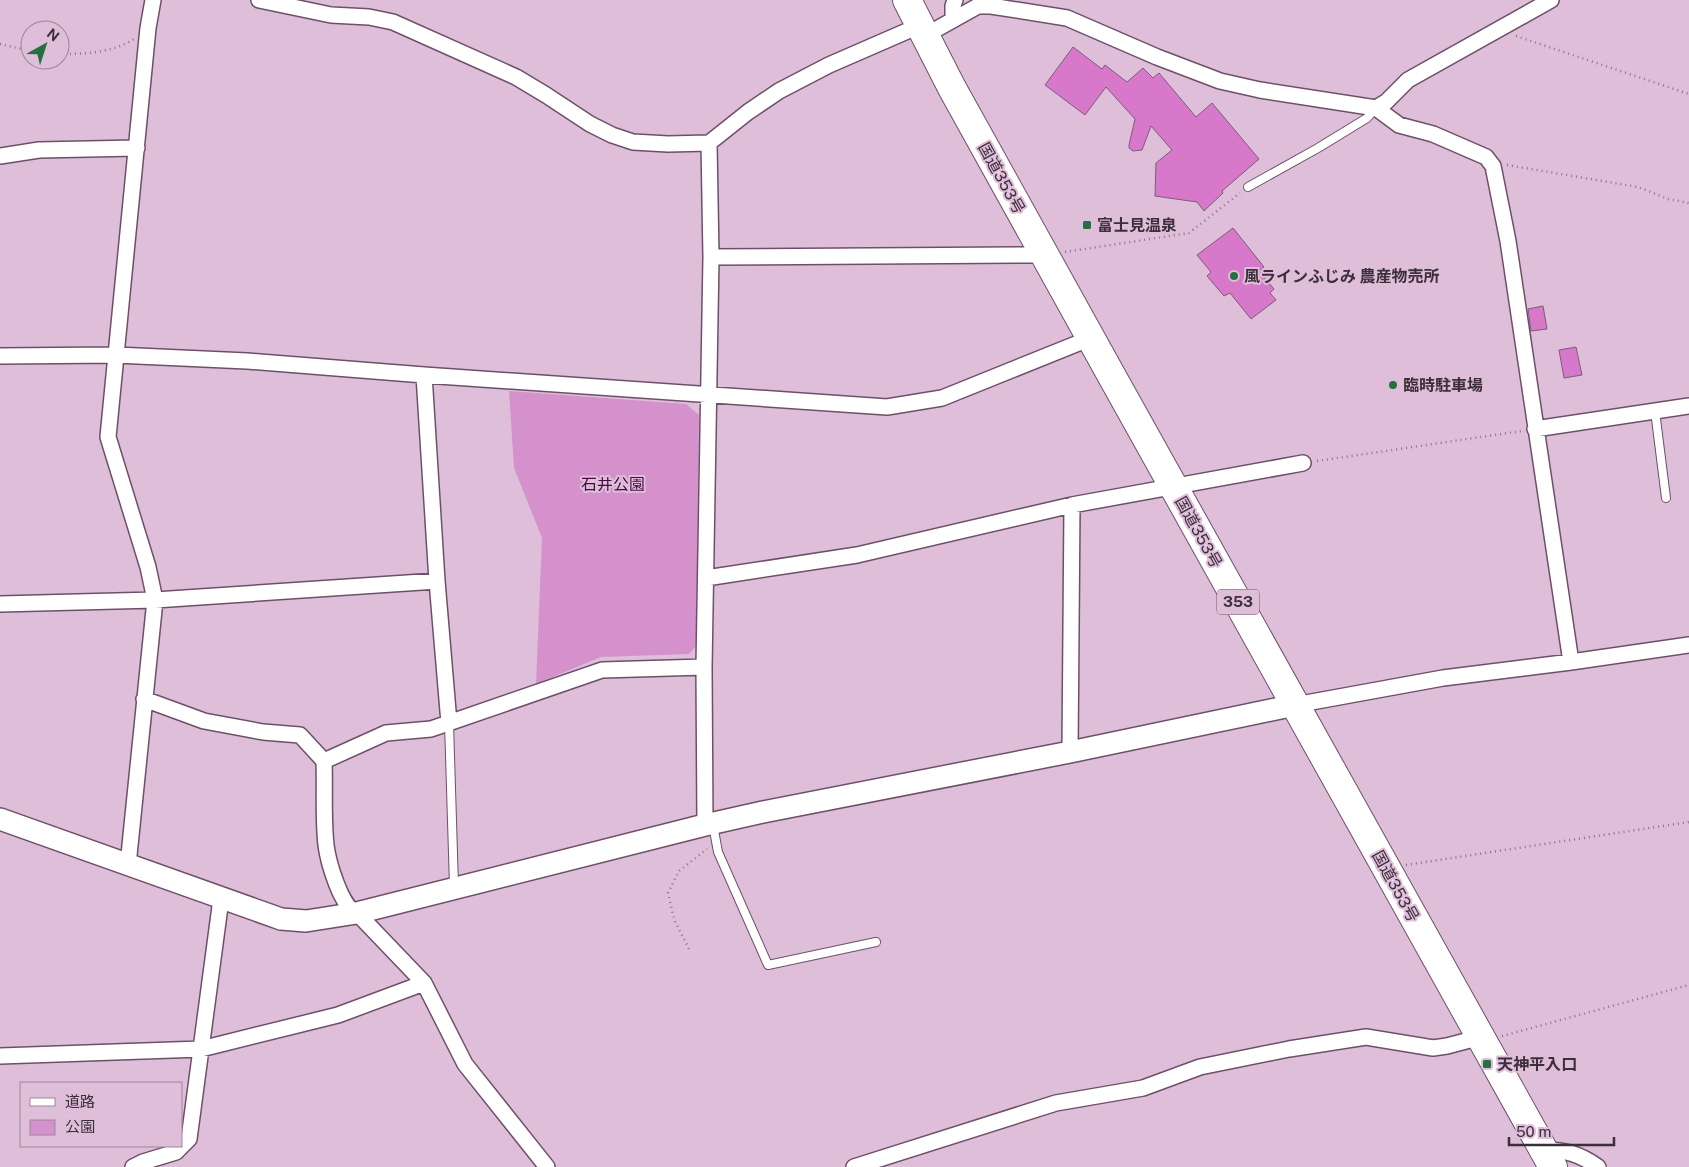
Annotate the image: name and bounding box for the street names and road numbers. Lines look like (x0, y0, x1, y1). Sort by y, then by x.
street label: 国道353号 (974, 139, 1029, 217)
street label: 国道353号 (1171, 493, 1226, 571)
road number: 353 (1217, 590, 1259, 614)
street label: 国道353号 (1368, 847, 1423, 925)

